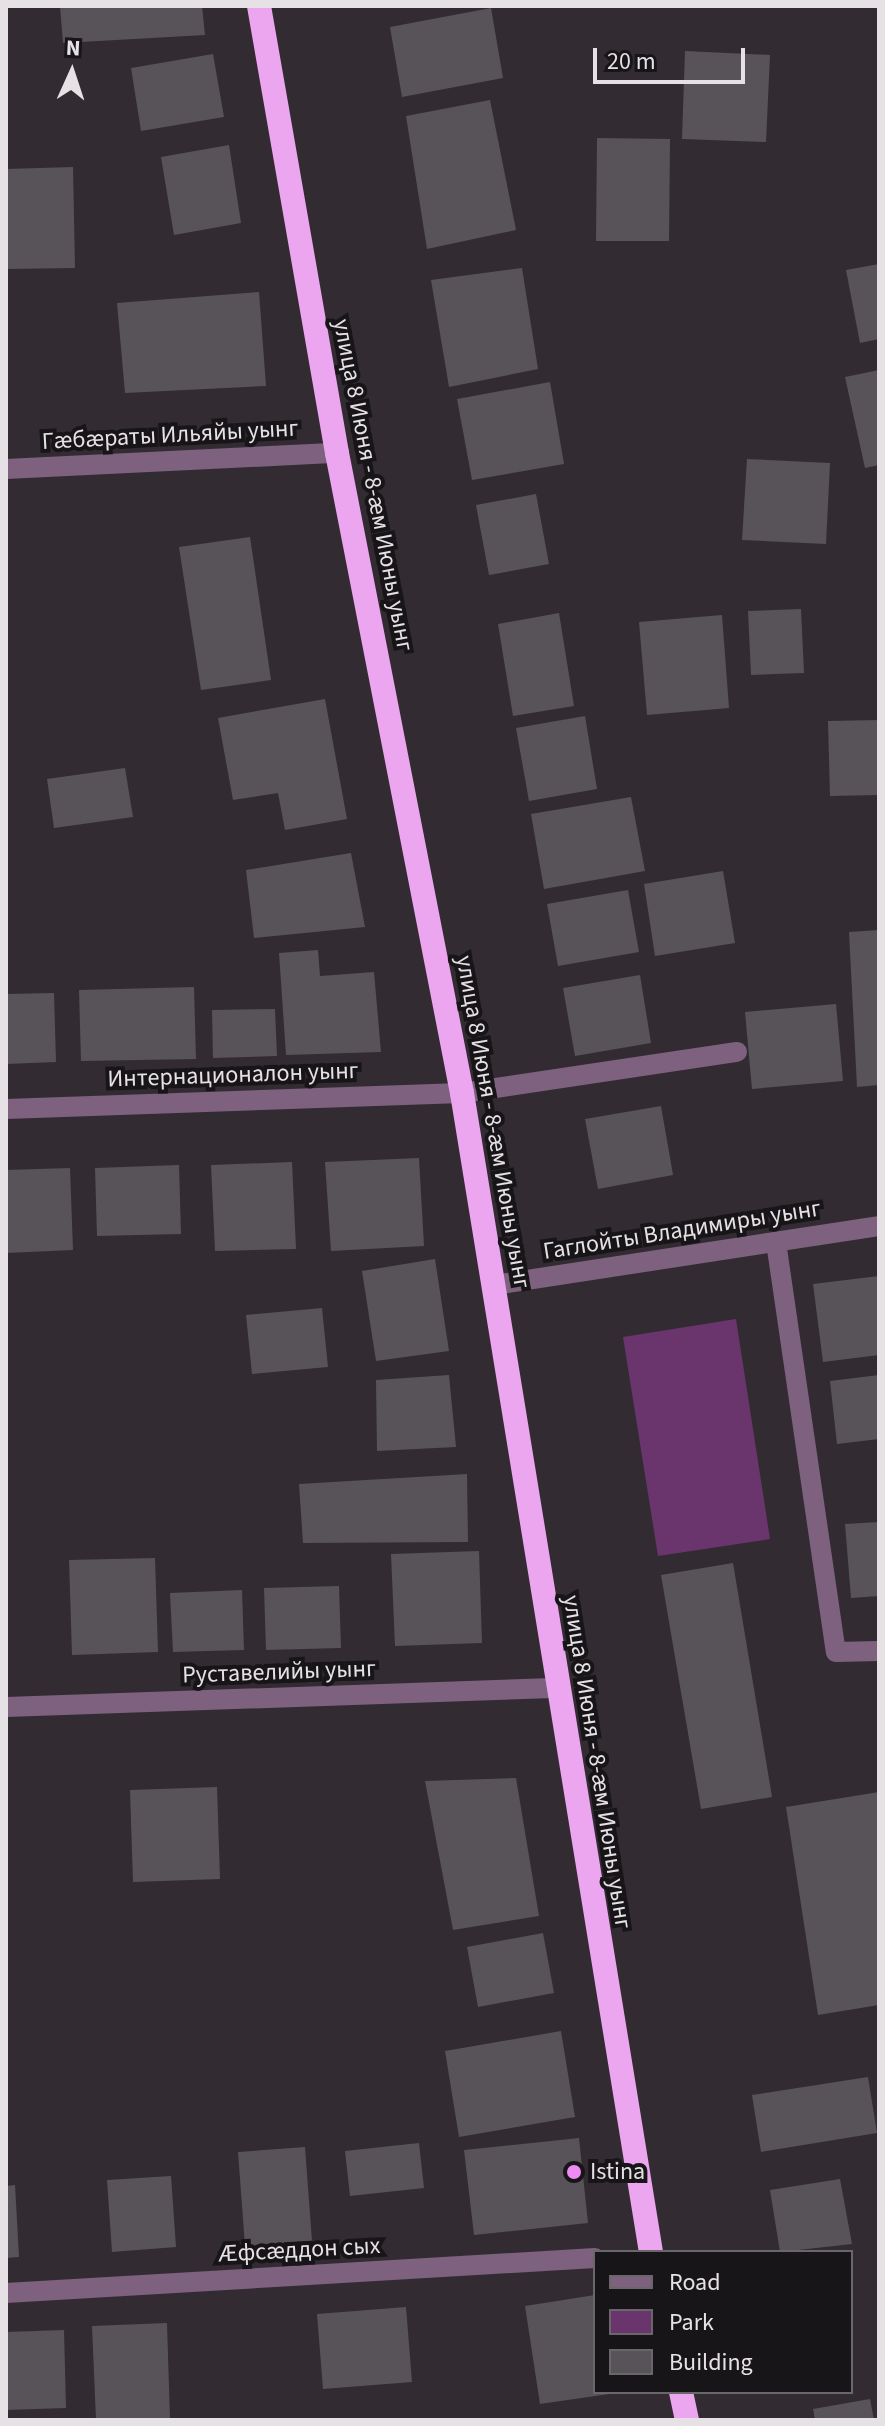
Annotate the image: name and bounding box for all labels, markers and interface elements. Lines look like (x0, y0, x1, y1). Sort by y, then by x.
north arrow (32, 32, 112, 112)
text: N (65, 32, 81, 64)
scale bar (597, 32, 749, 82)
text: 20 m (607, 44, 656, 79)
street label: улица 8 Июня - 8-ӕм Июны уынг (327, 317, 419, 653)
street label: Гæбæраты Ильяйы уынг (41, 414, 299, 456)
street label: улица 8 Июня - 8-ӕм Июны уынг (450, 953, 536, 1291)
street label: Интернационалон уынг (107, 1056, 359, 1094)
street label: Гаглойты Владимиры уынг (541, 1194, 823, 1266)
street label: улица 8 Июня - 8-ӕм Июны уынг (556, 1593, 638, 1931)
street label: Руставелийы уынг (182, 1654, 376, 1690)
place label: Istina (590, 2158, 645, 2186)
marker: Istina (565, 2163, 583, 2181)
street label: Æфсæддон сых (217, 2231, 381, 2269)
legend (593, 2250, 853, 2394)
text: Road (669, 2265, 721, 2300)
text: Park (669, 2305, 714, 2340)
text: Building (669, 2345, 753, 2380)

